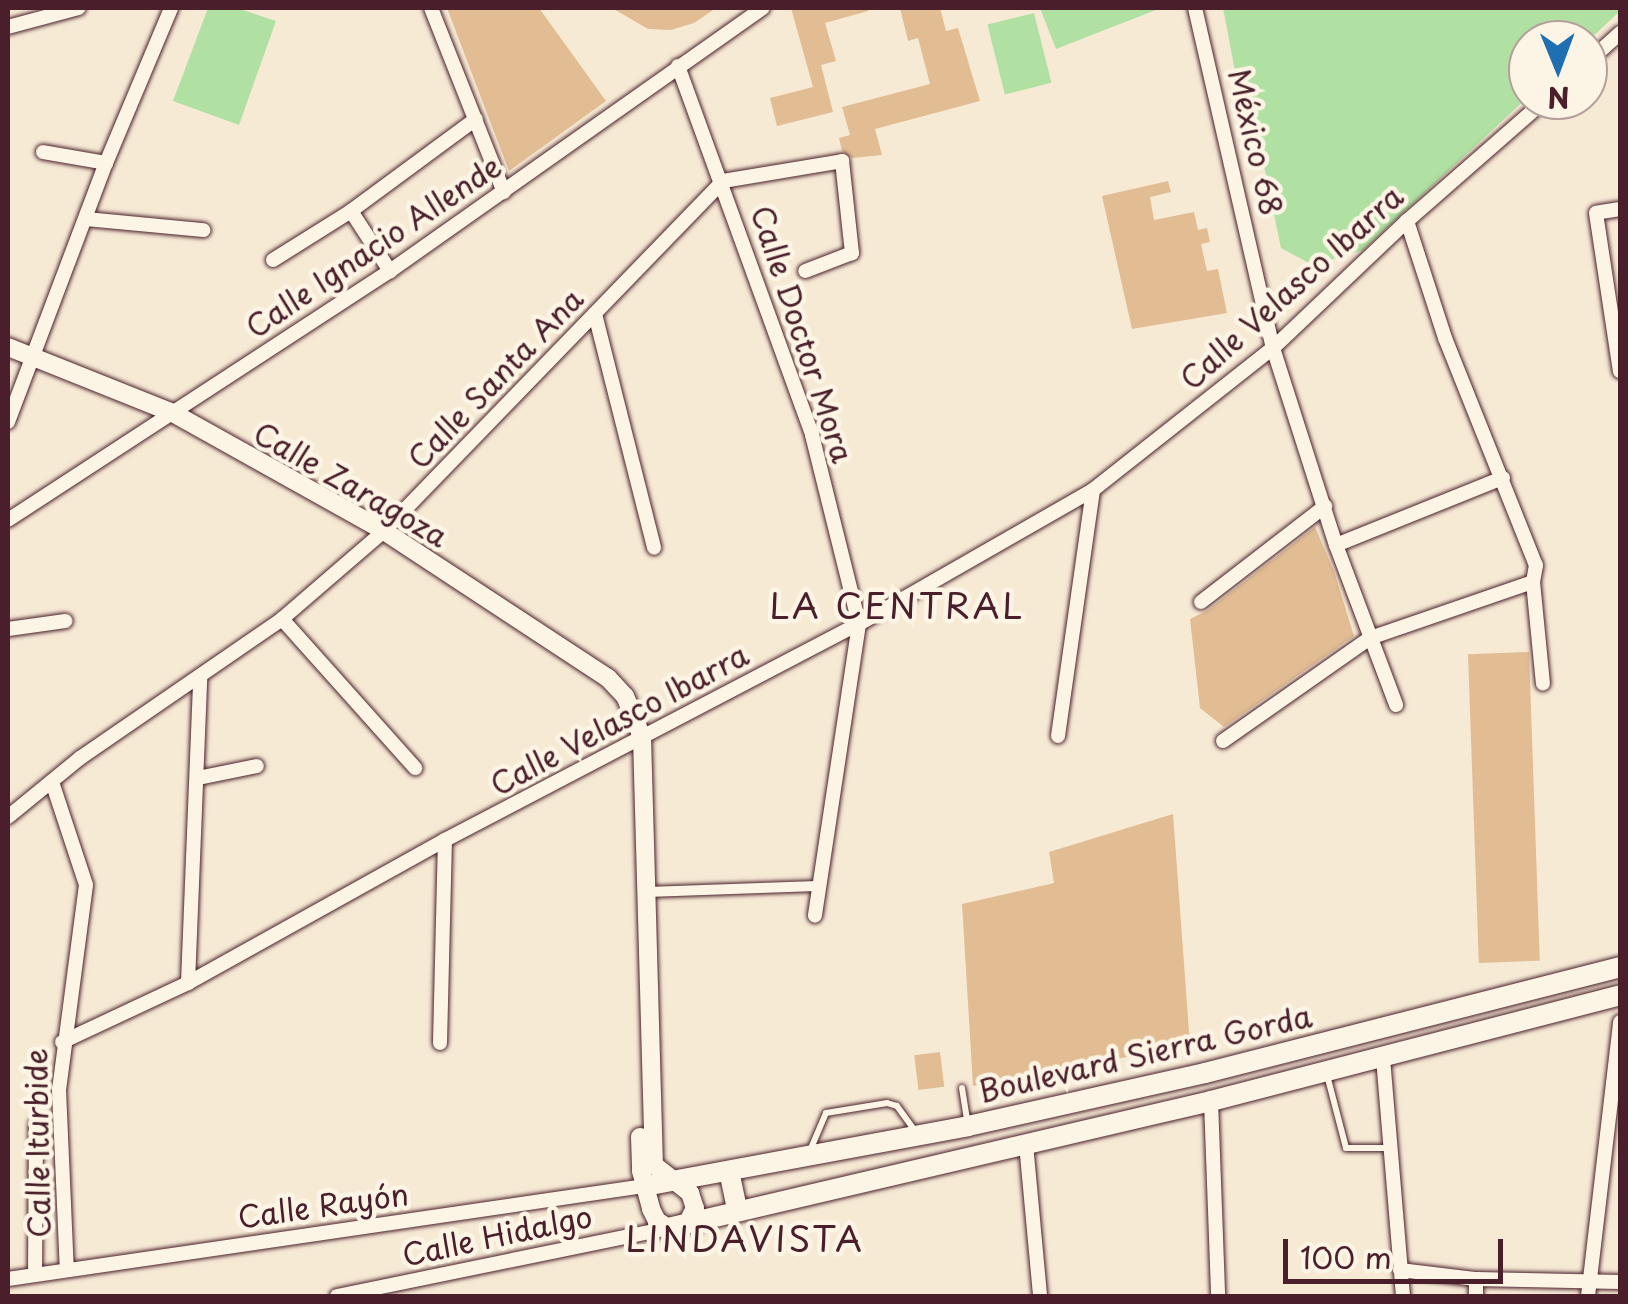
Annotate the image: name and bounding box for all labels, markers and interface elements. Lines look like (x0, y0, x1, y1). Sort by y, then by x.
north arrow (1508, 20, 1608, 120)
street label: México 68 (1222, 65, 1290, 219)
text: N (1547, 77, 1570, 120)
street label: Calle Ignacio Allende (237, 146, 509, 346)
street label: Calle Velasco Ibarra (1172, 178, 1410, 396)
street label: Calle Doctor Mora (744, 200, 862, 468)
street label: Calle Santa Ana (399, 280, 591, 476)
street label: Calle Zaragoza (247, 414, 455, 554)
district label: LA CENTRAL (771, 584, 1023, 626)
street label: Calle Velasco Ibarra (484, 636, 754, 802)
street label: Boulevard Sierra Gorda (974, 997, 1316, 1109)
street label: Calle Iturbide (17, 1047, 57, 1239)
street label: Calle Rayón (235, 1175, 411, 1235)
street label: Calle Hidalgo (398, 1197, 596, 1273)
district label: LINDAVISTA (627, 1217, 863, 1259)
scale bar (1288, 1219, 1508, 1281)
text: 100 m (1300, 1234, 1392, 1279)

